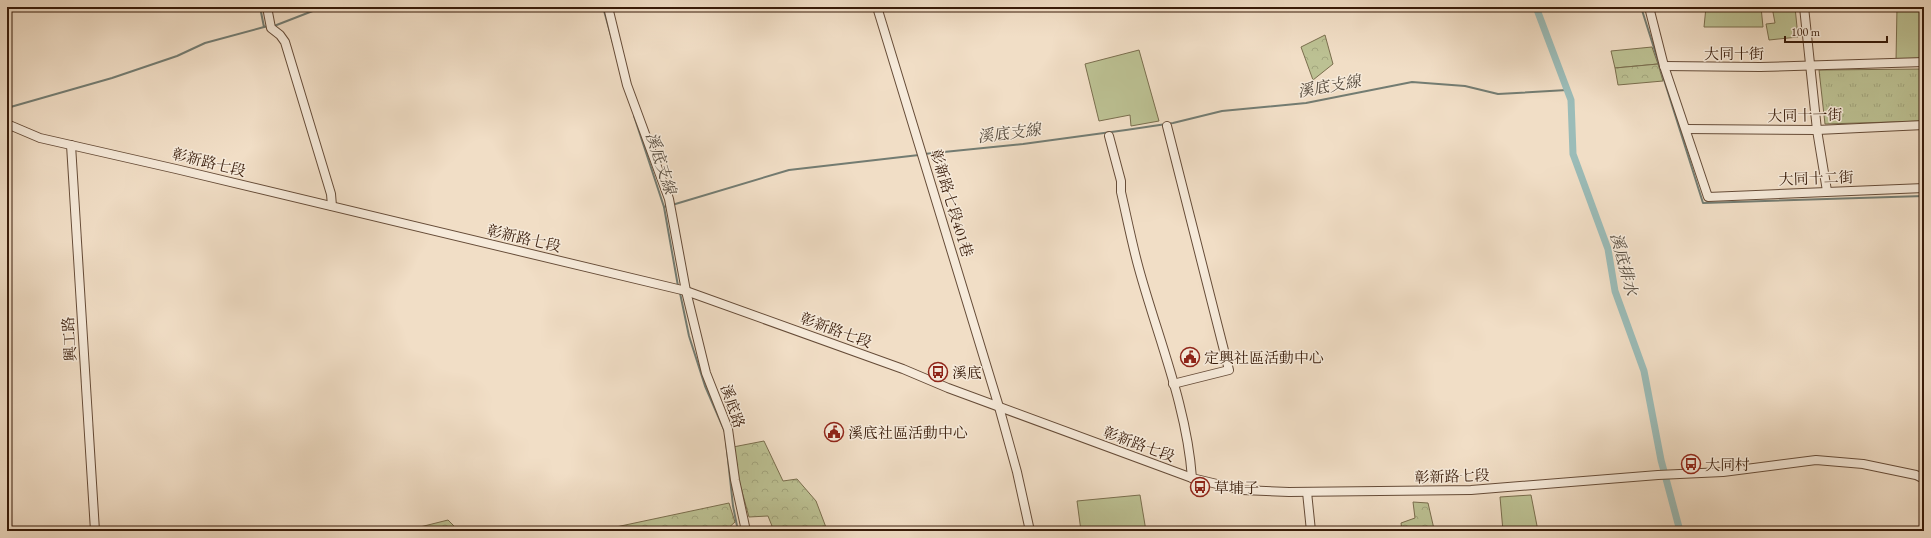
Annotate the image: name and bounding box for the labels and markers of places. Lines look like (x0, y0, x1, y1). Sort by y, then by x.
public building icon: 定興社區活動中心 (1179, 346, 1201, 368)
place label: 定興社區活動中心 (1204, 348, 1324, 367)
bus stop icon: 溪底 (927, 361, 949, 383)
place label: 溪底 (952, 363, 982, 382)
public building icon: 溪底社區活動中心 (823, 421, 845, 443)
place label: 溪底社區活動中心 (848, 423, 968, 442)
bus stop icon: 大同村 (1680, 453, 1702, 475)
place label: 大同村 (1705, 455, 1750, 474)
bus stop icon: 草埔子 (1189, 476, 1211, 498)
place label: 草埔子 (1214, 478, 1259, 497)

